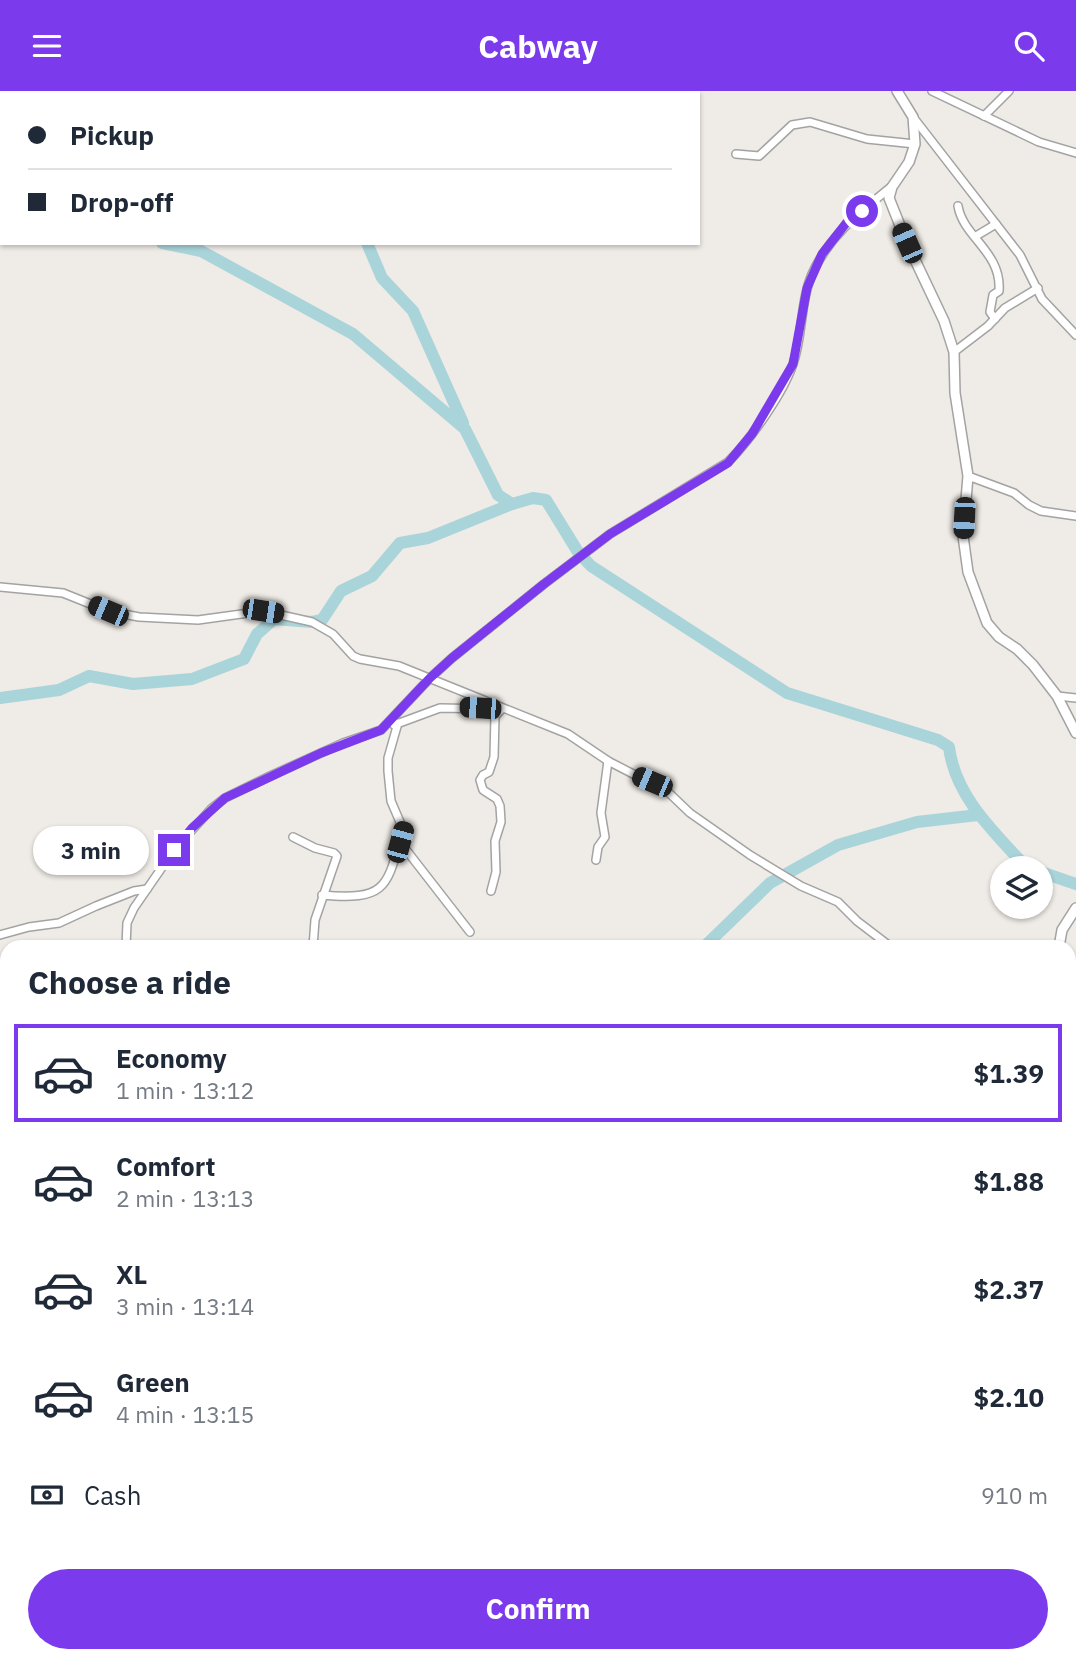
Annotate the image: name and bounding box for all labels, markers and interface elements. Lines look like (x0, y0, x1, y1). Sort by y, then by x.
text: Cabway (478, 25, 598, 67)
icon: menu (28, 27, 66, 65)
icon: search (1010, 27, 1048, 65)
text: Pickup (70, 118, 154, 152)
text: Drop-off (70, 185, 173, 219)
route start (846, 195, 878, 227)
car (889, 220, 926, 266)
car (953, 496, 976, 540)
car (85, 593, 132, 629)
car (241, 597, 286, 625)
car (459, 696, 502, 720)
car (629, 764, 676, 800)
car (385, 819, 416, 865)
callout: 3 min (34, 825, 150, 875)
route end (158, 834, 190, 866)
text: 3 min (61, 835, 121, 865)
map controls (990, 856, 1053, 919)
button: layers (990, 856, 1053, 919)
text: Choose a ride (28, 961, 231, 1003)
text: Economy (116, 1041, 227, 1075)
icon: car (32, 1042, 95, 1105)
text: $1.39 (974, 1056, 1044, 1090)
text: 1 min · 13:12 (116, 1075, 254, 1105)
text: Comfort (116, 1149, 215, 1183)
icon: car (32, 1150, 95, 1213)
text: $1.88 (974, 1164, 1044, 1198)
text: 2 min · 13:13 (116, 1183, 254, 1213)
text: XL (116, 1257, 147, 1291)
icon: car (32, 1258, 95, 1321)
text: $2.37 (974, 1272, 1044, 1306)
text: 3 min · 13:14 (116, 1291, 254, 1321)
text: Green (116, 1365, 190, 1399)
icon: car (32, 1366, 95, 1429)
text: $2.10 (974, 1380, 1044, 1414)
text: 4 min · 13:15 (116, 1399, 254, 1429)
icon: cash (28, 1476, 66, 1514)
text: Cash (84, 1478, 141, 1512)
text: 910 m (981, 1480, 1048, 1510)
button: Confirm (28, 1569, 1048, 1649)

